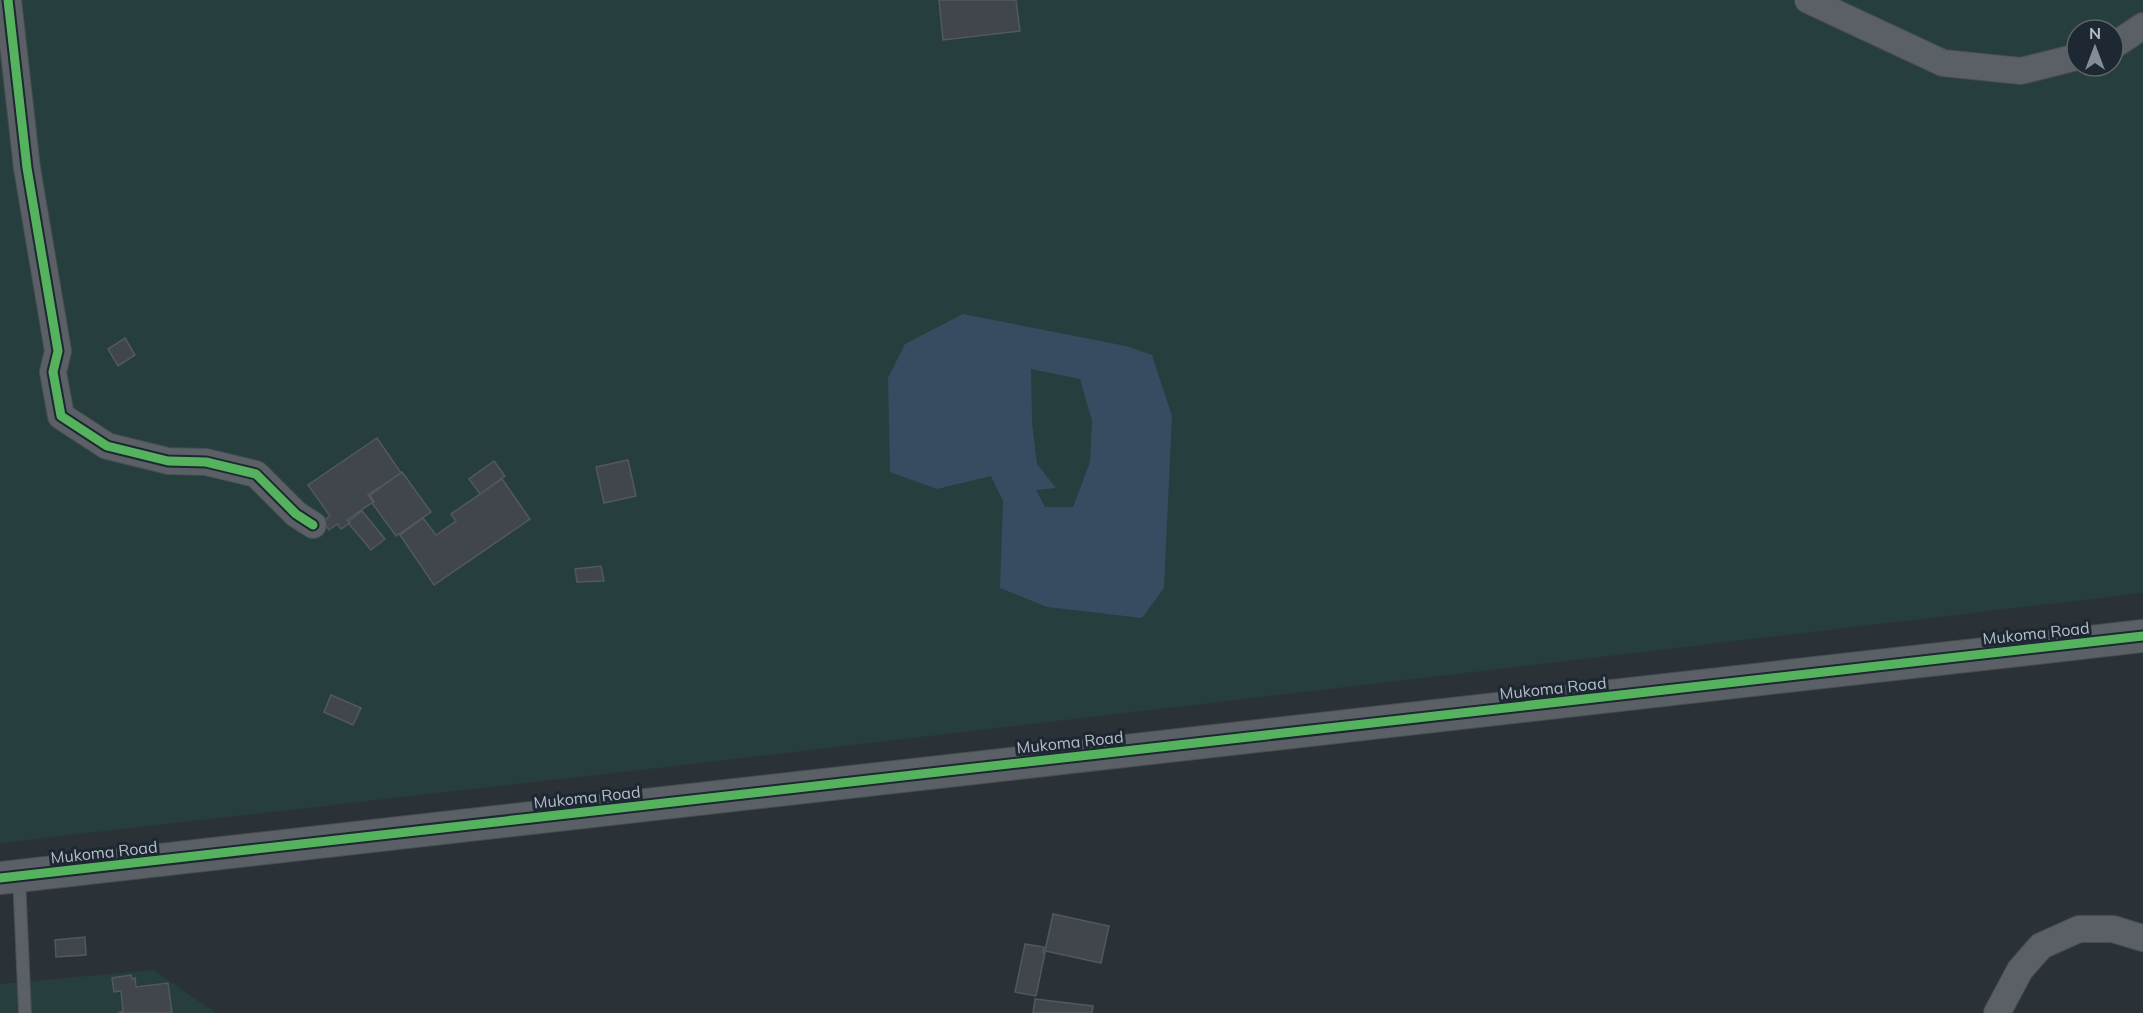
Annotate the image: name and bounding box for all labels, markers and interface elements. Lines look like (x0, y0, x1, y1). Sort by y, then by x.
north arrow (2065, 18, 2125, 78)
text: N (2089, 23, 2101, 43)
street label: Mukoma Road (1982, 617, 2090, 649)
street label: Mukoma Road (1499, 672, 1607, 704)
street label: Mukoma Road (1016, 726, 1124, 758)
street label: Mukoma Road (533, 781, 641, 813)
street label: Mukoma Road (50, 836, 158, 868)

